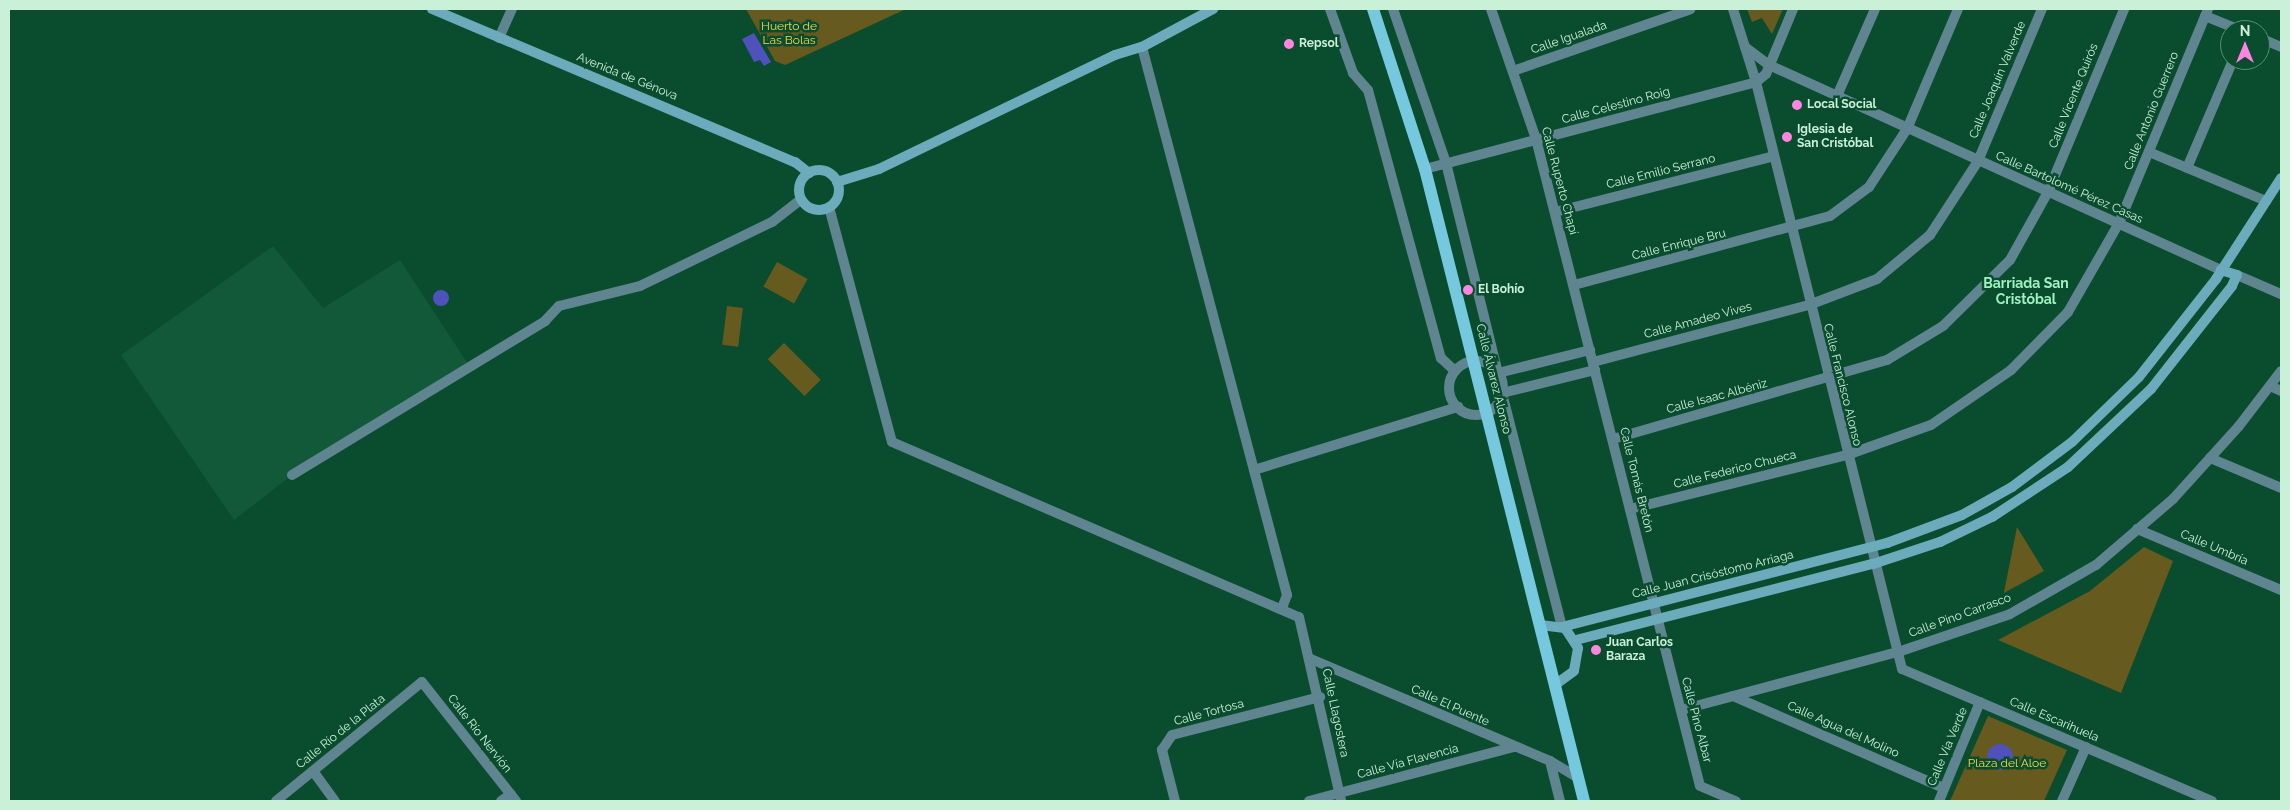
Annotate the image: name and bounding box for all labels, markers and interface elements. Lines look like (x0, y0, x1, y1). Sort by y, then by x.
street label: Calle Igualada (1529, 18, 1609, 58)
street label: Calle Joaquín Valverde (1967, 19, 2029, 141)
park label: Huerto de Las Bolas (761, 20, 817, 48)
north arrow (2220, 20, 2270, 70)
text: N (2240, 23, 2250, 39)
place label: Repsol (1299, 37, 1339, 51)
marker: Repsol (1283, 38, 1295, 50)
street label: Calle Vicente Quirós (2046, 41, 2102, 151)
street label: Avenida de Génova (574, 50, 680, 104)
street label: Calle Antonio Guerrero (2122, 50, 2182, 172)
street label: Calle Celestino Roig (1560, 85, 1672, 127)
place label: Local Social (1807, 98, 1877, 112)
marker: Local Social (1791, 99, 1803, 111)
place label: Iglesia de San Cristóbal (1797, 123, 1873, 151)
street label: Calle Ruperto Chapí (1538, 126, 1580, 236)
marker: Iglesia de San Cristóbal (1781, 131, 1793, 143)
street label: Calle Bartolomé Pérez Casas (1993, 149, 2145, 227)
street label: Calle Emilio Serrano (1605, 151, 1717, 193)
street label: Calle Enrique Bru (1630, 226, 1728, 264)
district label: Barriada San Cristóbal (1983, 275, 2069, 308)
place label: El Bohío (1478, 283, 1525, 297)
marker: El Bohío (1462, 284, 1474, 296)
street label: Calle Amadeo Vives (1642, 300, 1754, 342)
street label: Calle Álvarez Alonso (1472, 322, 1514, 436)
street label: Calle Francisco Alonso (1820, 322, 1864, 448)
street label: Calle Isaac Albéniz (1665, 377, 1769, 417)
street label: Calle Tomás Bretón (1616, 426, 1656, 534)
street label: Calle Federico Chueca (1672, 448, 1798, 492)
street label: Calle Umbría (2178, 527, 2250, 569)
street label: Calle Juan Crisóstomo Arriaga (1630, 548, 1796, 602)
street label: Calle Pino Carrasco (1907, 591, 2013, 641)
place label: Juan Carlos Baraza (1606, 636, 1673, 664)
marker: Juan Carlos Baraza (1590, 644, 1602, 656)
street label: Calle Llagostera (1319, 667, 1351, 759)
street label: Calle Pino Albar (1678, 676, 1714, 764)
street label: Calle El Puente (1408, 682, 1492, 730)
street label: Calle Río de la Plata (294, 692, 388, 772)
street label: Calle Río Nervión (444, 692, 514, 776)
street label: Calle Escarihuela (2007, 695, 2101, 745)
street label: Calle Tortosa (1172, 697, 1246, 729)
street label: Calle Agua del Molino (1784, 699, 1902, 761)
street label: Calle Vía Verde (1925, 705, 1971, 789)
street label: Calle Vía Flavencia (1356, 742, 1460, 782)
park label: Plaza del Aloe (1967, 757, 2047, 771)

